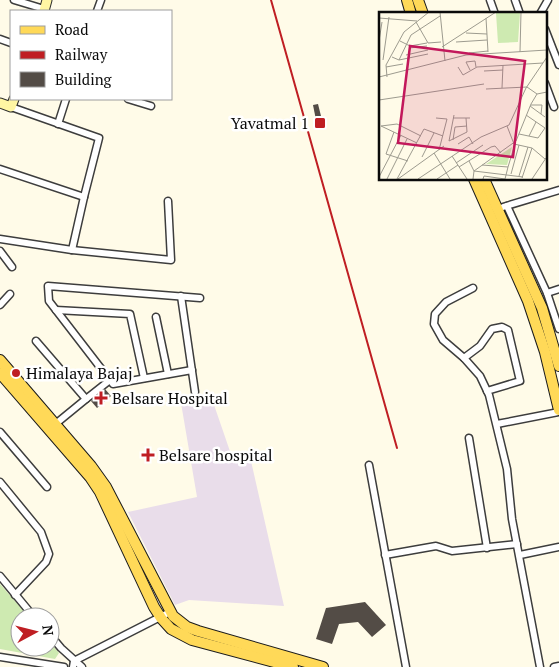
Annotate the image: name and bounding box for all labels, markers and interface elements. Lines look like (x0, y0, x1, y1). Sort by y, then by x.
legend (10, 10, 172, 100)
inset map (379, 12, 546, 180)
text: Road (55, 19, 88, 39)
text: Railway (55, 44, 108, 64)
text: Building (55, 69, 113, 89)
place label: Yavatmal 1 (231, 112, 309, 134)
marker: Yavatmal 1 (313, 116, 327, 130)
place label: Himalaya Bajaj (26, 362, 133, 384)
marker: Himalaya Bajaj (10, 367, 22, 379)
place label: Belsare Hospital (112, 387, 228, 409)
marker: Belsare Hospital (94, 391, 108, 405)
place label: Belsare hospital (159, 444, 273, 466)
marker: Belsare hospital (141, 448, 155, 462)
north arrow (10, 607, 60, 657)
text: N (38, 624, 59, 637)

